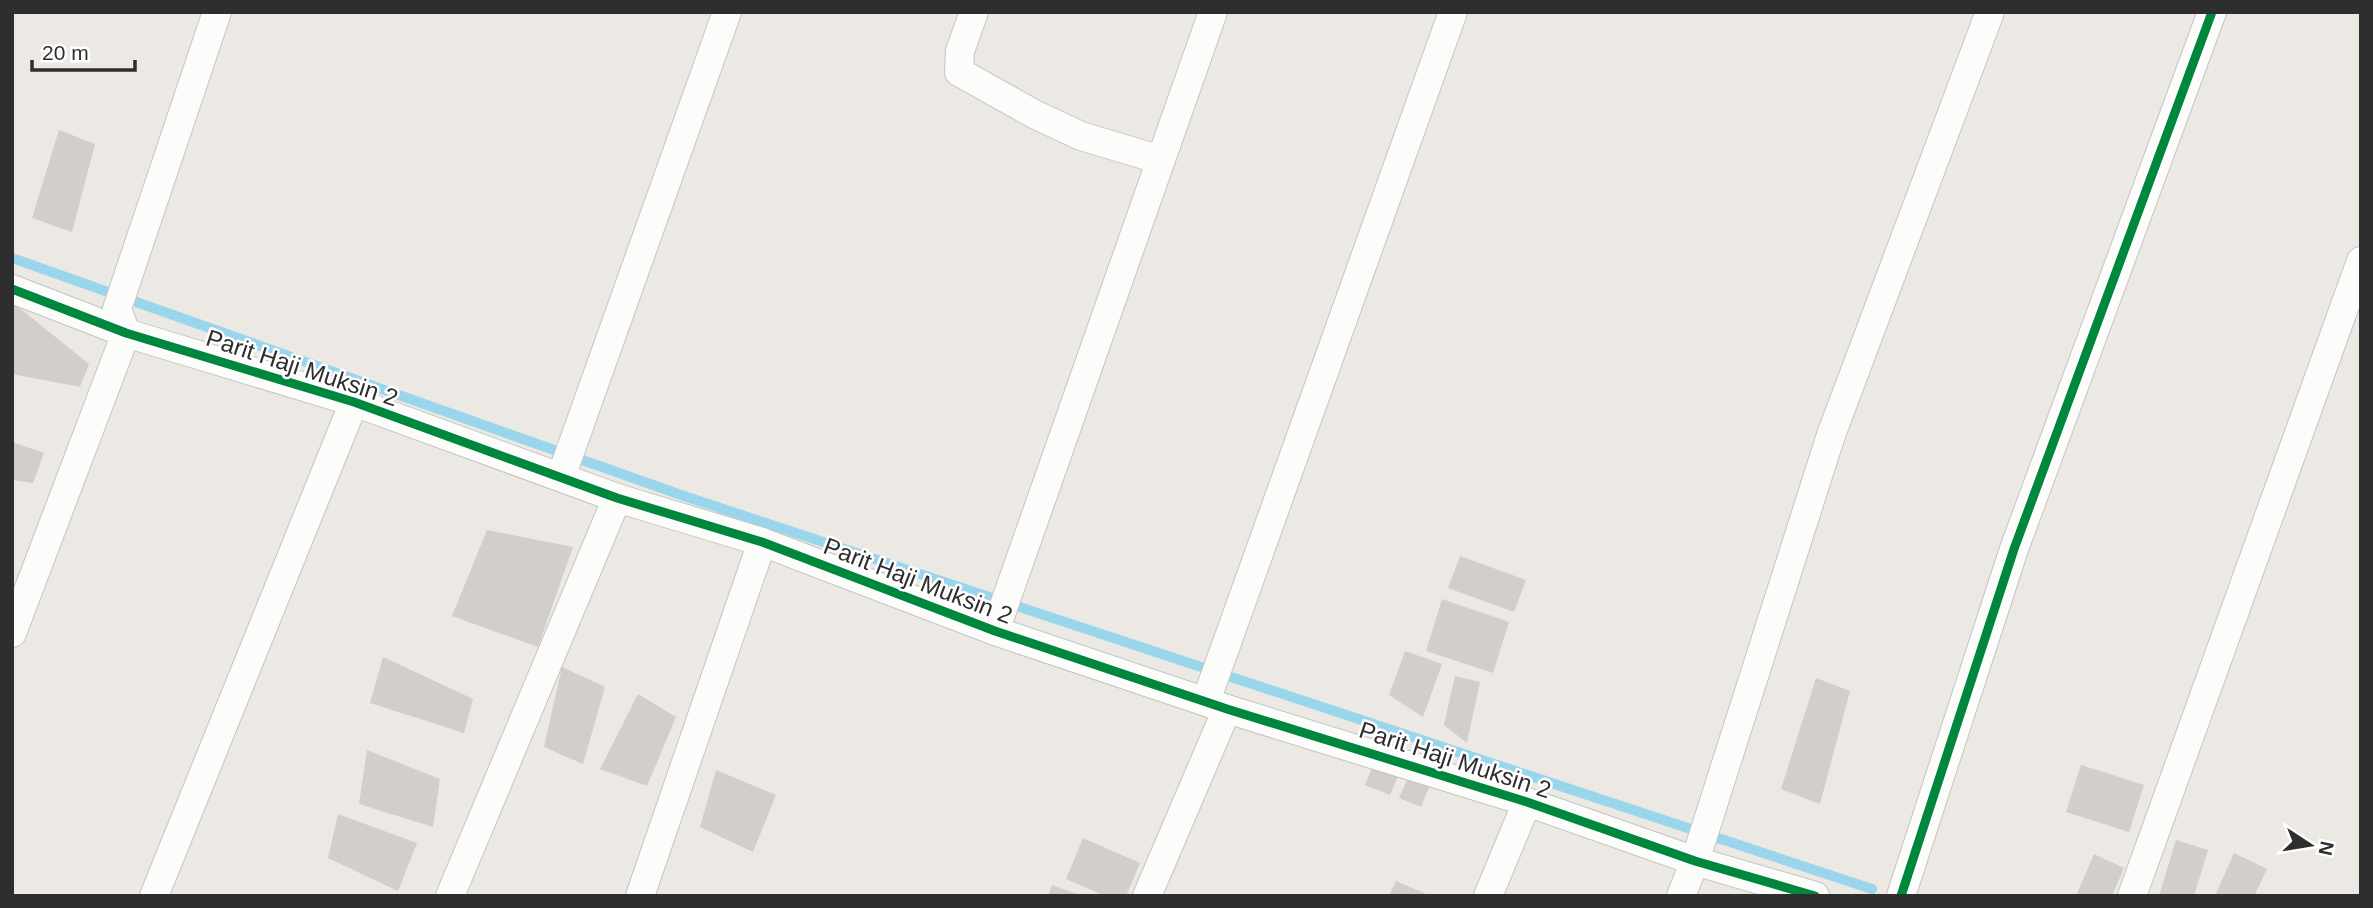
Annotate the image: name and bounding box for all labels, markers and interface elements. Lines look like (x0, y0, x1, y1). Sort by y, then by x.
scale bar (32, 28, 135, 72)
text: 20 m (42, 41, 89, 64)
street label: Parit Haji Muksin 2 (203, 324, 401, 411)
street label: Parit Haji Muksin 2 (820, 532, 1016, 629)
street label: Parit Haji Muksin 2 (1356, 716, 1554, 803)
north arrow (2275, 810, 2345, 880)
text: N (2314, 840, 2338, 857)

